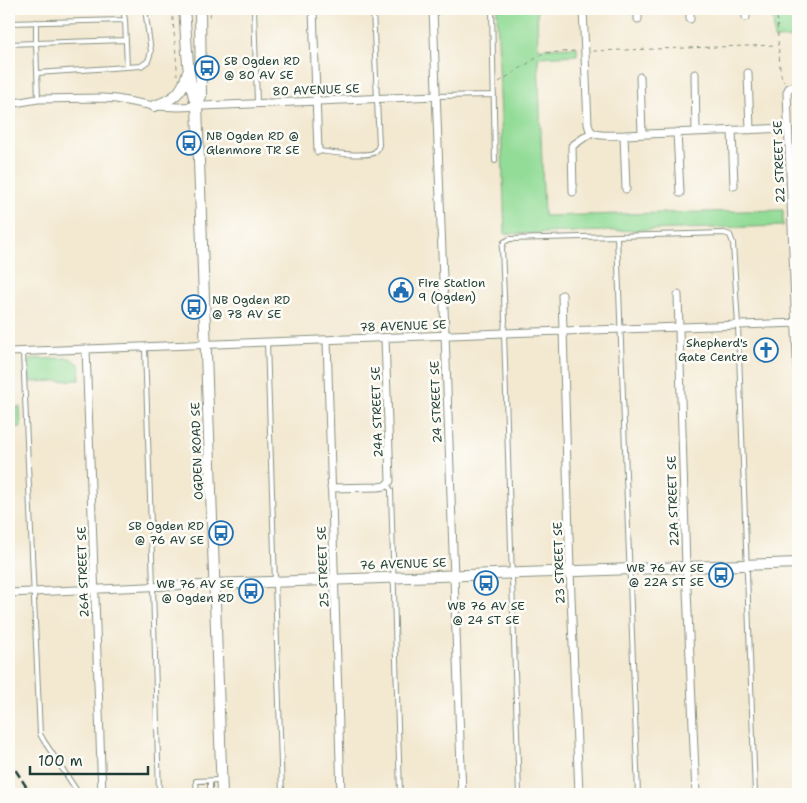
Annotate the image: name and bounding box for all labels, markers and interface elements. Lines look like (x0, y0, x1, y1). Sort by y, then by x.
place label: SB Ogden RD @ 80 AV SE (224, 53, 300, 83)
bus stop icon: SB Ogden RD @ 80 AV SE (194, 55, 220, 81)
street label: 80 AVENUE SE (272, 80, 360, 100)
street label: 22 STREET SE (770, 120, 788, 204)
place label: NB Ogden RD @ Glenmore TR SE (206, 128, 299, 158)
bus stop icon: NB Ogden RD @ Glenmore TR SE (176, 130, 202, 156)
place label: Fire Station 9 (Ogden) (418, 275, 485, 305)
public building icon: Fire Station 9 (Ogden) (388, 277, 414, 303)
place label: NB Ogden RD @ 78 AV SE (212, 292, 290, 322)
bus stop icon: NB Ogden RD @ 78 AV SE (181, 294, 207, 320)
street label: 78 AVENUE SE (359, 316, 447, 336)
place label: Shepherd's Gate Centre (678, 335, 748, 365)
church icon: Shepherd's Gate Centre (753, 337, 779, 363)
street label: 24 STREET SE (427, 361, 445, 443)
street label: 24A STREET SE (367, 366, 387, 458)
street label: OGDEN ROAD SE (187, 402, 207, 500)
street label: 22A STREET SE (663, 455, 683, 547)
place label: SB Ogden RD @ 76 AV SE (128, 518, 204, 548)
bus stop icon: SB Ogden RD @ 76 AV SE (208, 520, 234, 546)
street label: 23 STREET SE (550, 521, 568, 605)
street label: 26A STREET SE (73, 526, 93, 618)
street label: 25 STREET SE (314, 526, 332, 608)
street label: 76 AVENUE SE (359, 554, 447, 574)
place label: WB 76 AV SE @ 22A ST SE (626, 560, 704, 590)
bus stop icon: WB 76 AV SE @ 22A ST SE (708, 562, 734, 588)
bus stop icon: WB 76 AV SE @ 24 ST SE (473, 570, 499, 596)
place label: WB 76 AV SE @ Ogden RD (156, 576, 234, 606)
bus stop icon: WB 76 AV SE @ Ogden RD (238, 578, 264, 604)
place label: WB 76 AV SE @ 24 ST SE (447, 598, 525, 628)
scale bar (30, 743, 148, 775)
text: 100 m (38, 751, 83, 771)

